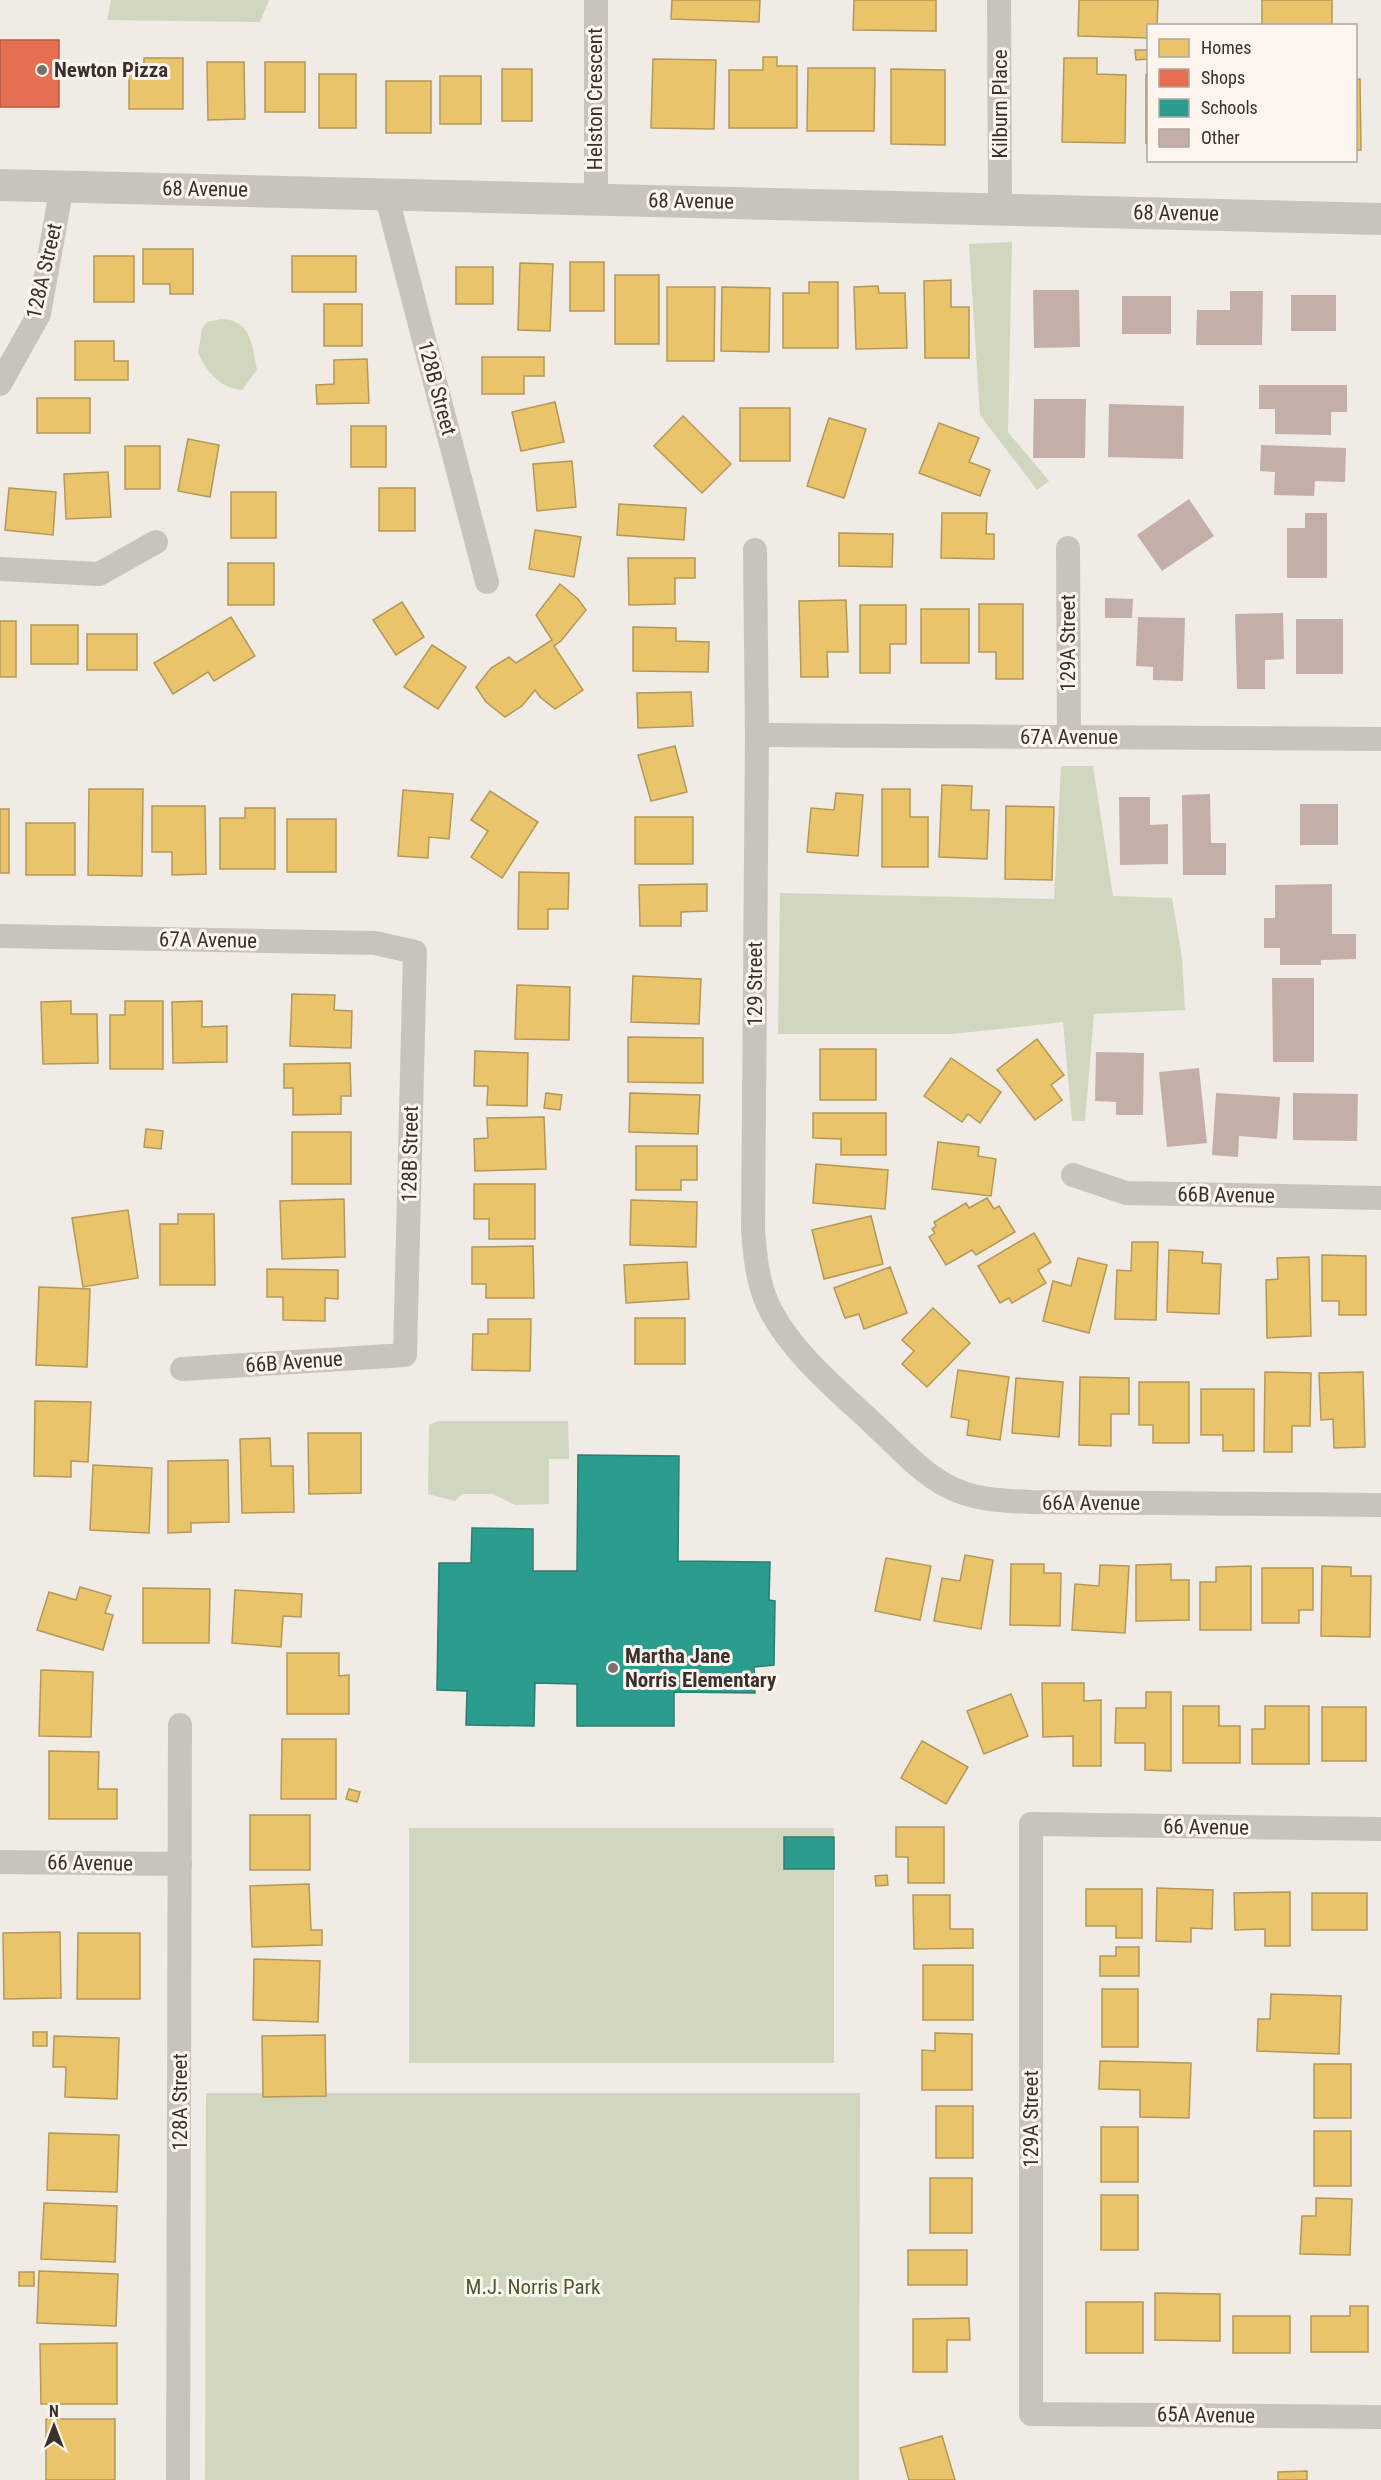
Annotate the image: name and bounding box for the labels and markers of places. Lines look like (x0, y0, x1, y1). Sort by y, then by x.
place label: Newton Pizza (54, 58, 168, 82)
marker: Newton Pizza (35, 63, 49, 77)
place label: Martha Jane Norris Elementary (625, 1644, 777, 1692)
marker: Martha Jane Norris Elementary (606, 1661, 620, 1675)

